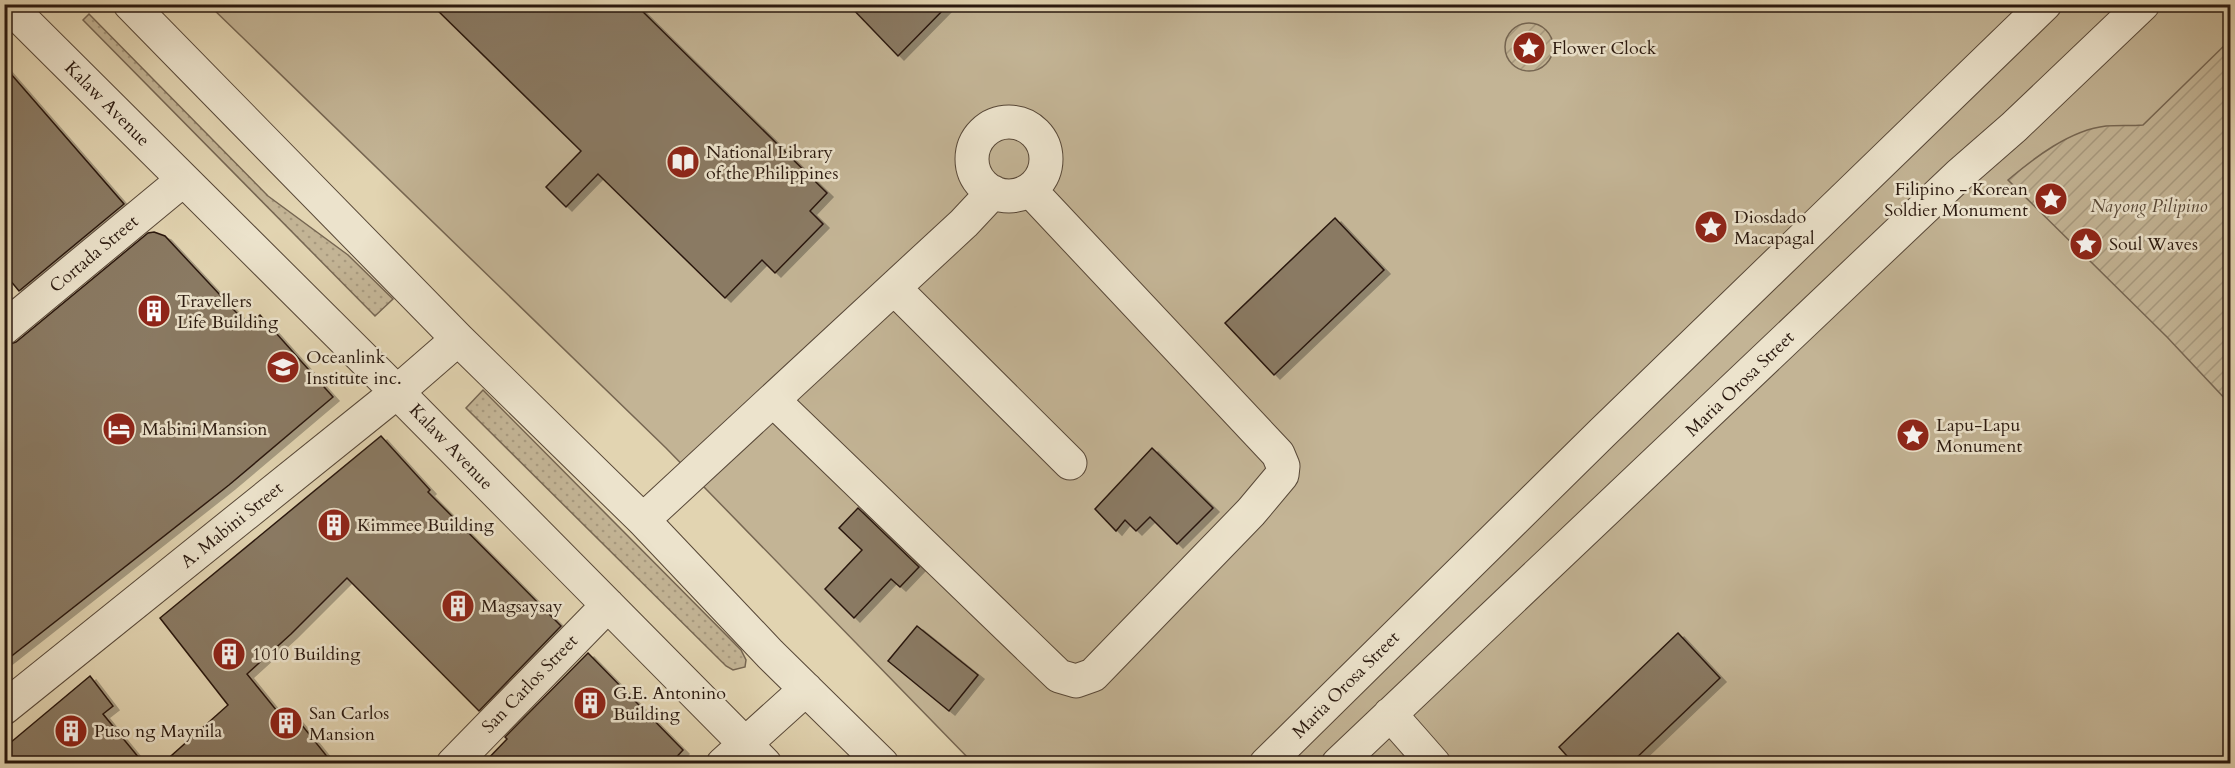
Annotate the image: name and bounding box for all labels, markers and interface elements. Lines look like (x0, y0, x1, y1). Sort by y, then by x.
place icon: Flower Clock (1511, 30, 1547, 66)
place label: Flower Clock (1552, 36, 1657, 61)
street label: Kalaw Avenue (59, 56, 155, 152)
place label: National Library of the Philippines (706, 140, 839, 186)
library icon: National Library of the Philippines (665, 144, 701, 180)
place label: Filipino - Korean Soldier Monument (1884, 177, 2029, 223)
place icon: Filipino - Korean Soldier Monument (2033, 181, 2069, 217)
park label: Nayong Pilipino (2090, 194, 2208, 219)
place label: Diosdado Macapagal (1734, 205, 1815, 251)
street label: Cortada Street (44, 209, 144, 299)
place icon: Diosdado Macapagal (1693, 209, 1729, 245)
place icon: Soul Waves (2068, 226, 2104, 262)
place label: Soul Waves (2109, 232, 2198, 257)
place label: Travellers Life Building (177, 289, 279, 335)
building icon: Travellers Life Building (136, 293, 172, 329)
street label: Maria Orosa Street (1680, 325, 1800, 443)
place label: Oceanlink Institute inc. (306, 345, 401, 391)
school or university icon: Oceanlink Institute inc. (265, 349, 301, 385)
street label: Kalaw Avenue (403, 398, 499, 496)
hotel icon: Mabini Mansion (101, 411, 137, 447)
place label: Lapu-Lapu Monument (1936, 413, 2022, 459)
place label: Mabini Mansion (142, 417, 268, 442)
place icon: Lapu-Lapu Monument (1895, 417, 1931, 453)
street label: A. Mabini Street (176, 476, 289, 574)
building icon: Kimmee Building (316, 507, 352, 543)
place label: Kimmee Building (357, 513, 495, 538)
building icon: Magsaysay (440, 588, 476, 624)
place label: Magsaysay (481, 594, 563, 619)
street label: Maria Orosa Street (1287, 625, 1406, 744)
street label: San Carlos Street (476, 629, 584, 739)
building icon: 1010 Building (211, 636, 247, 672)
place label: 1010 Building (252, 642, 361, 667)
place label: G.E. Antonino Building (613, 681, 726, 727)
building icon: G.E. Antonino Building (572, 685, 608, 721)
place label: San Carlos Mansion (309, 701, 389, 747)
building icon: San Carlos Mansion (268, 705, 304, 741)
building icon: Puso ng Maynila (53, 713, 89, 749)
place label: Puso ng Maynila (94, 719, 222, 744)

